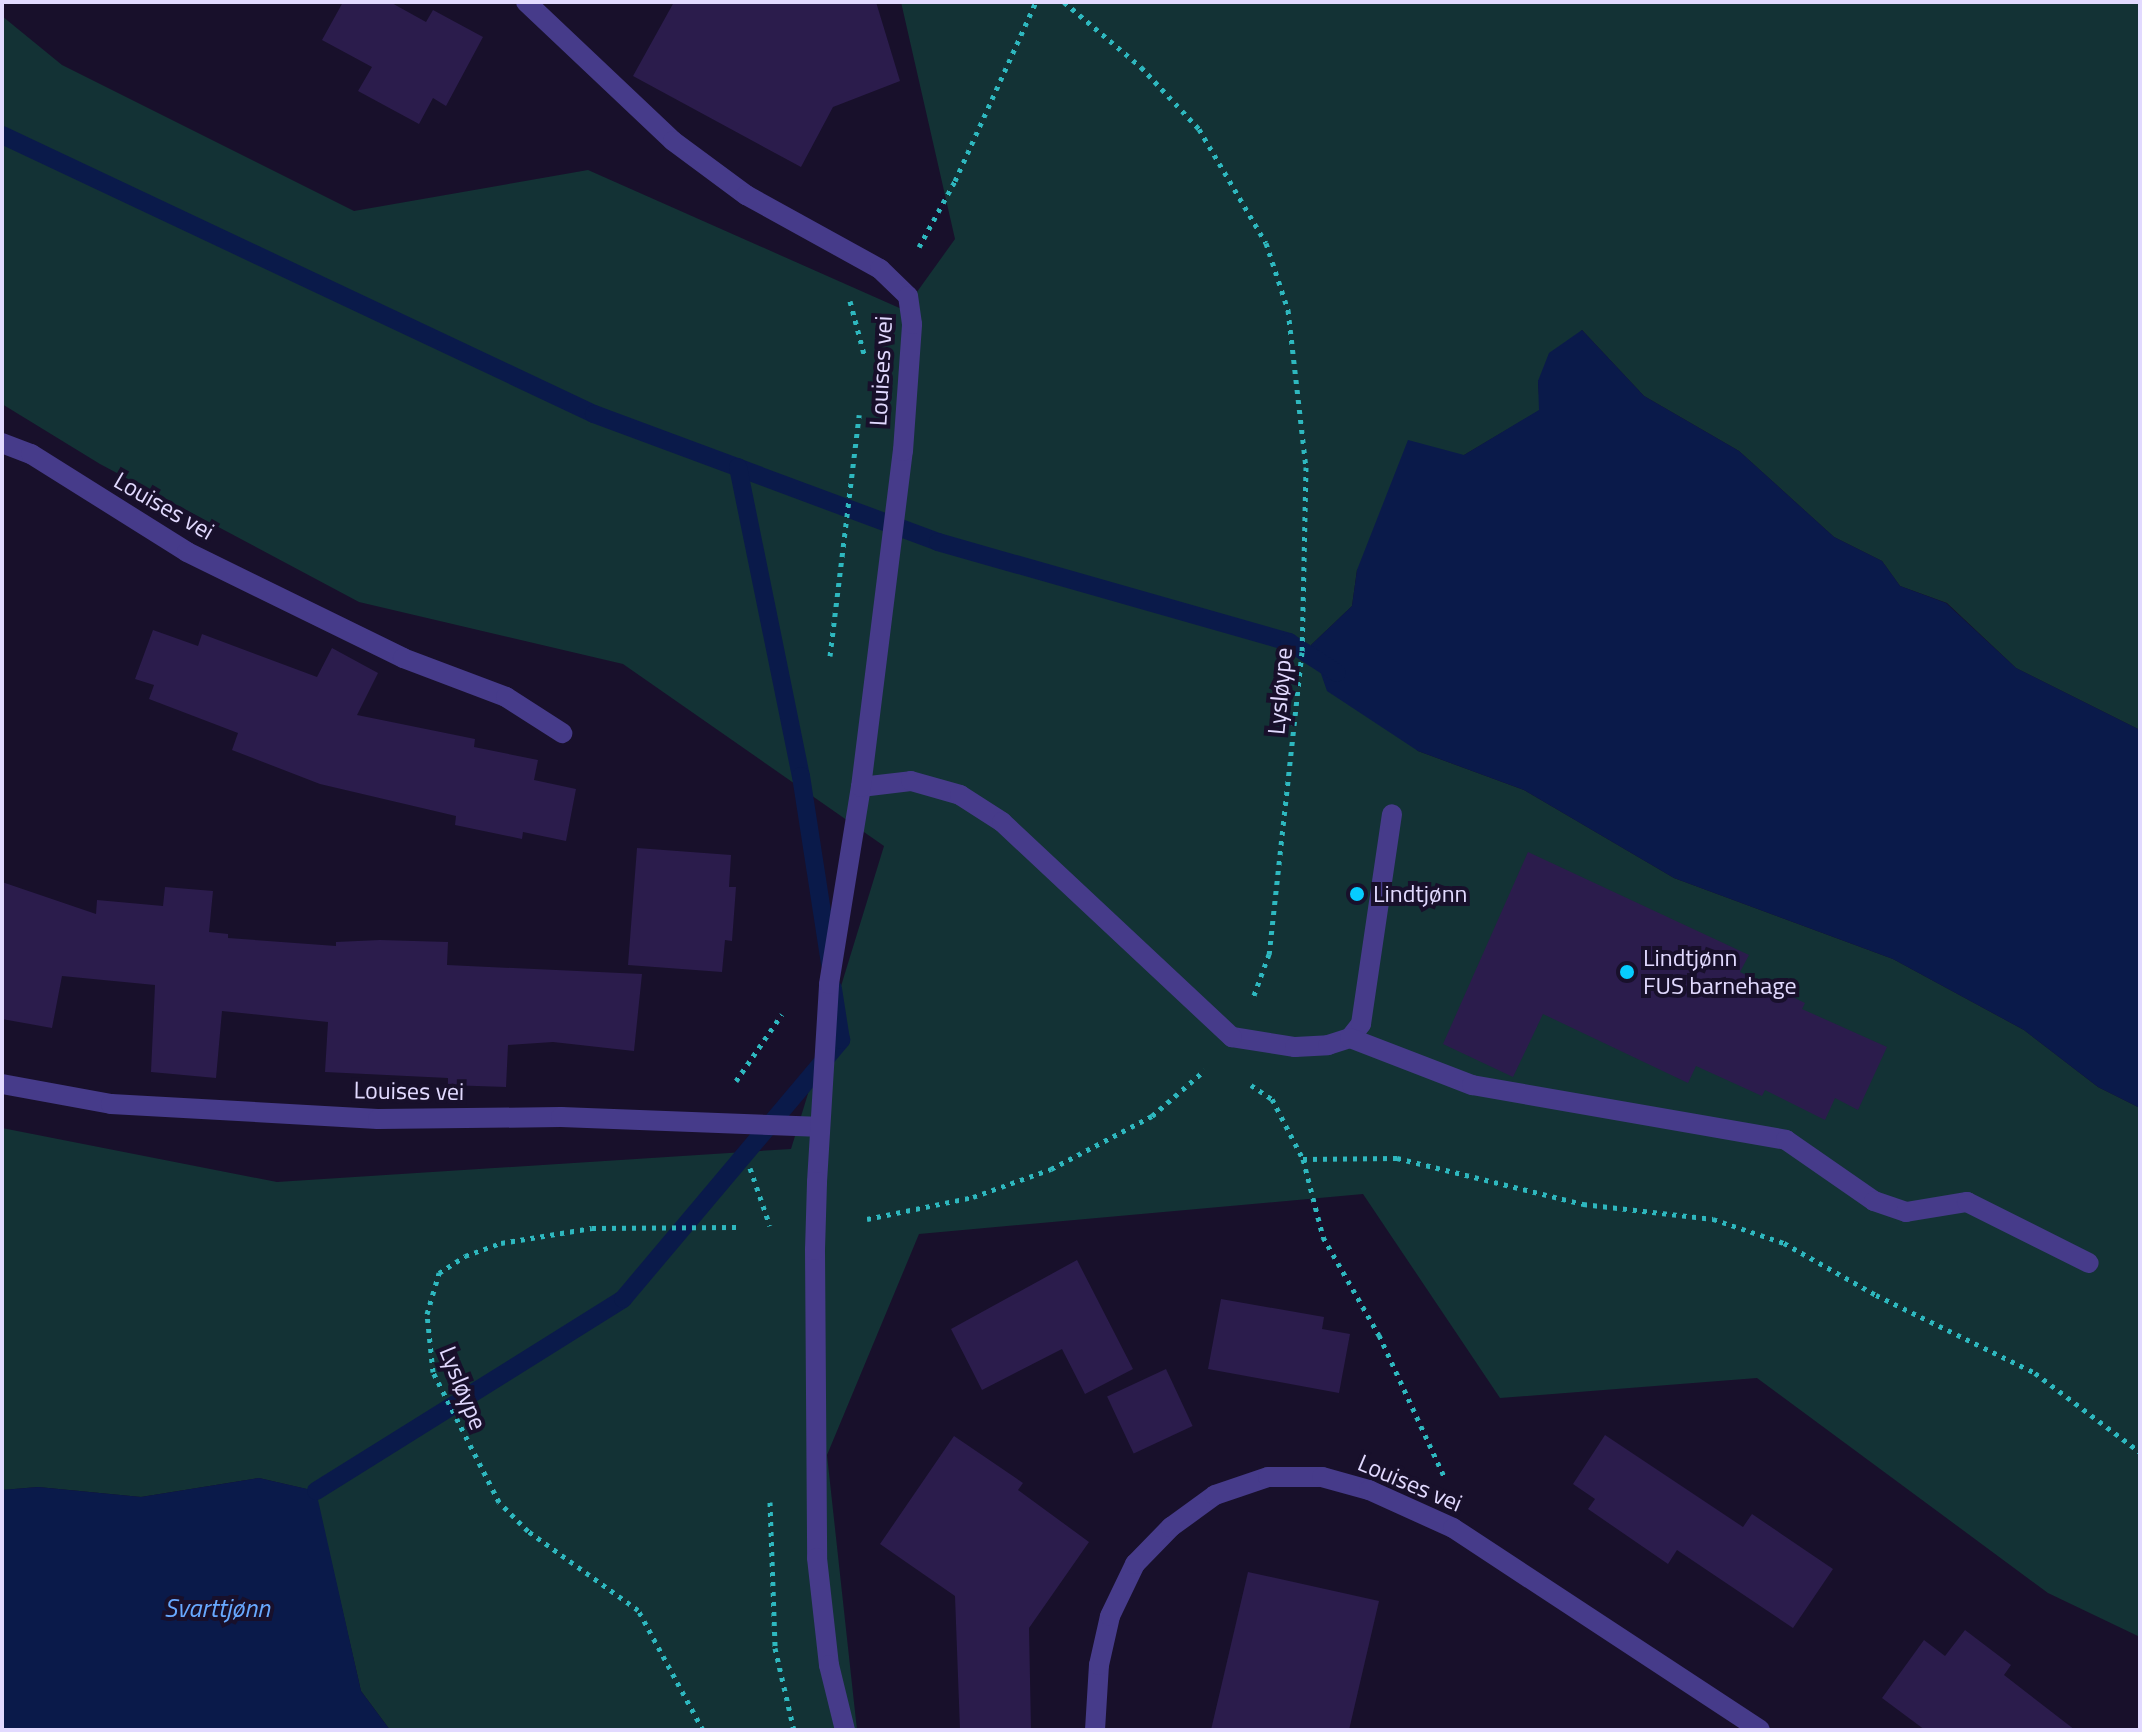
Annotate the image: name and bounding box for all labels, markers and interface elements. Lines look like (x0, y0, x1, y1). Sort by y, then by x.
street label: Louises vei (864, 315, 898, 427)
street label: Louises vei (109, 466, 219, 546)
street label: Lysløype (1262, 646, 1298, 736)
place label: Lindtjønn (1373, 880, 1467, 908)
marker: Lindtjønn (1348, 885, 1366, 903)
place label: Lindtjønn FUS barnehage (1643, 944, 1797, 1000)
marker: Lindtjønn FUS barnehage (1618, 963, 1636, 981)
street label: Louises vei (354, 1076, 464, 1106)
street label: Lysløype (433, 1342, 493, 1434)
street label: Louises vei (1354, 1448, 1466, 1518)
water label: Svarttjønn (164, 1592, 270, 1624)

